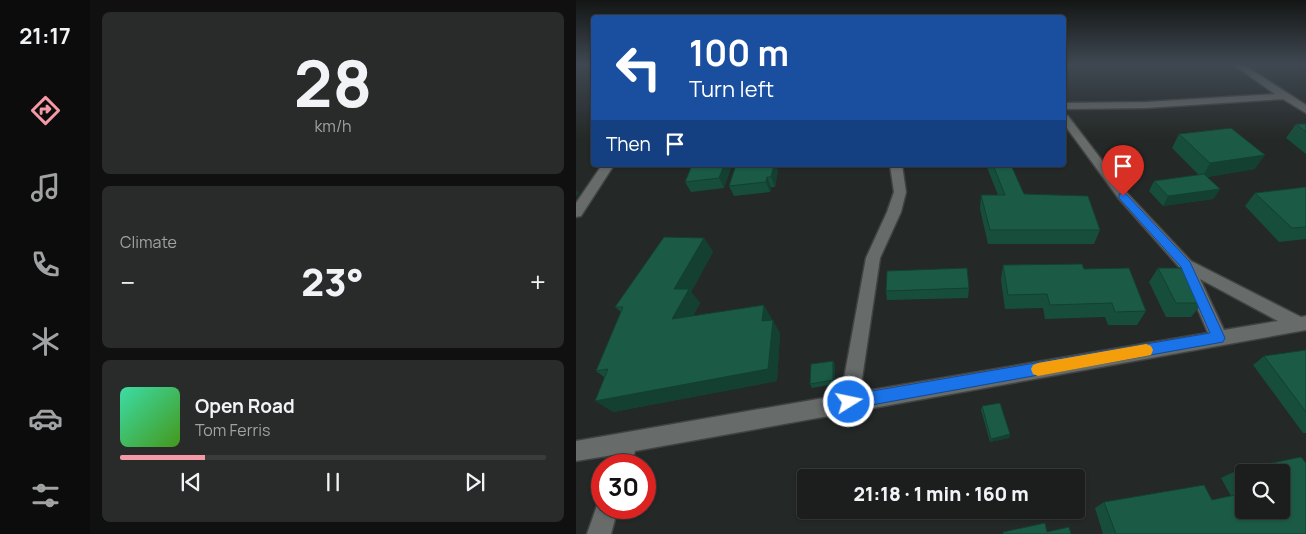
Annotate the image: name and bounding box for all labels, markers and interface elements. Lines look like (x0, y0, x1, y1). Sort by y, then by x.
text: 21:17 (19, 21, 71, 51)
text: 100 m (689, 29, 789, 77)
icon: left (606, 35, 671, 100)
text: 28 (294, 38, 372, 127)
text: Turn left (689, 74, 774, 104)
icon: directions (28, 93, 63, 128)
text: km/h (314, 115, 352, 137)
icon: arrive (661, 130, 689, 158)
text: Then (606, 131, 651, 157)
pin (1102, 145, 1144, 196)
icon: arrive (1109, 152, 1137, 180)
icon: music (28, 170, 63, 205)
text: Climate (120, 231, 177, 253)
icon: phone (28, 247, 63, 282)
text: 23° (301, 255, 364, 307)
text: − (120, 263, 135, 301)
text: + (530, 263, 546, 301)
icon: climate (28, 324, 63, 359)
position arrow (822, 375, 874, 427)
text: Open Road (195, 393, 295, 419)
icon: car (28, 401, 63, 436)
text: Tom Ferris (195, 419, 270, 441)
speed limit sign: 30 (591, 454, 656, 519)
map controls (1235, 464, 1290, 519)
button: search (1235, 464, 1290, 519)
icon: previous (177, 468, 205, 496)
icon: pause (319, 468, 347, 496)
icon: next (461, 468, 489, 496)
icon: filters (28, 478, 63, 513)
text: 21:18 · 1 min · 160 m (853, 481, 1029, 507)

